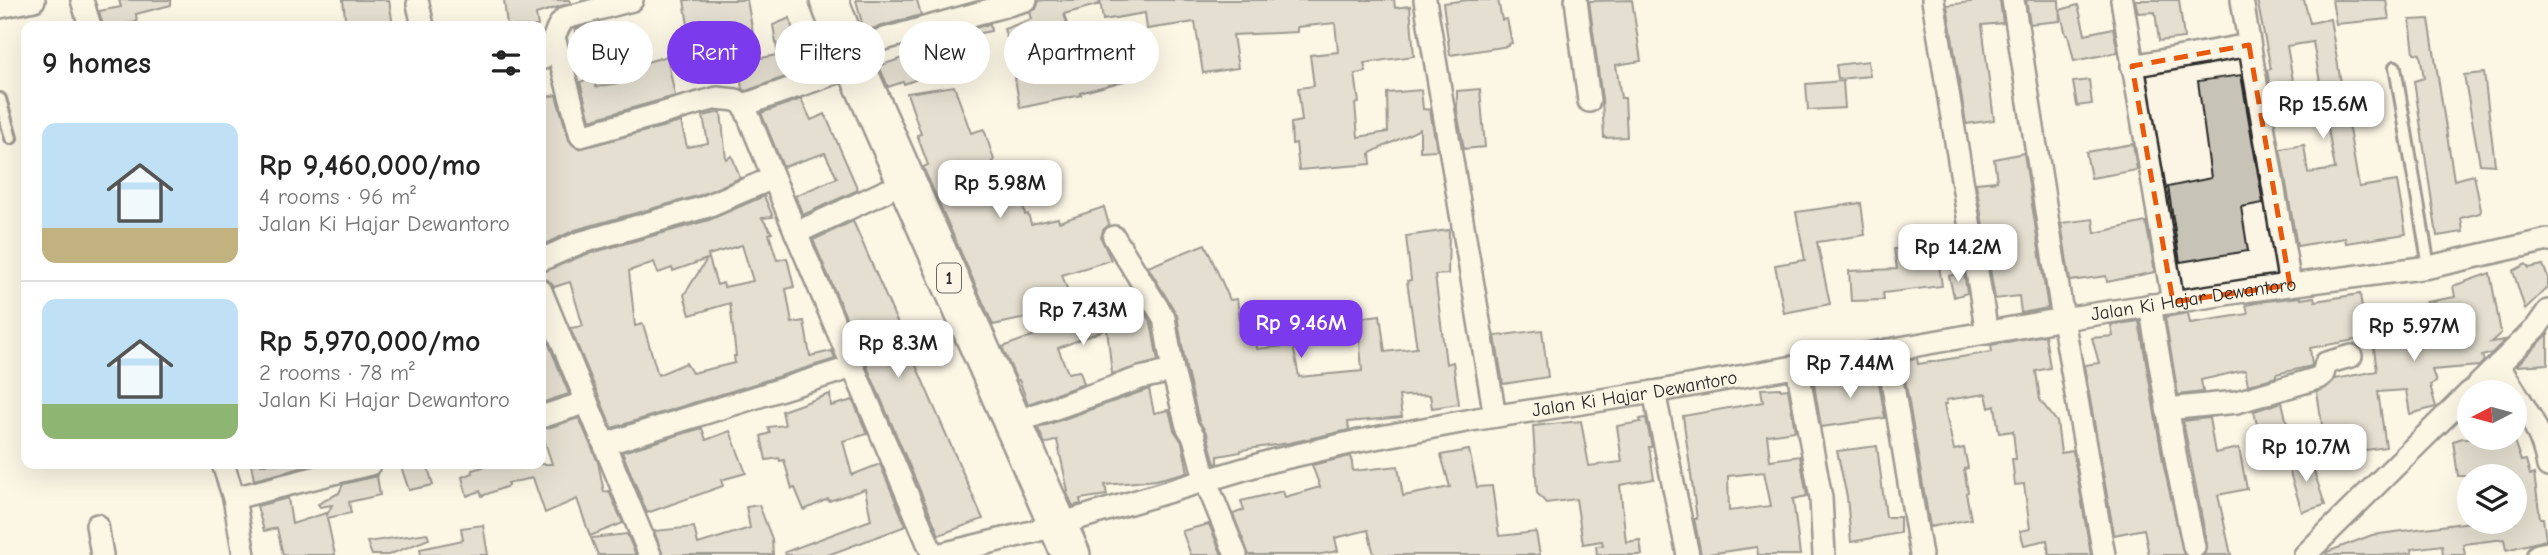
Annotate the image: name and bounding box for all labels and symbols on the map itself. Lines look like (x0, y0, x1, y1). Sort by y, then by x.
pin: Rp 15.6M (2251, 82, 2395, 141)
pin: Rp 5.98M (928, 160, 1072, 220)
pin: Rp 14.2M (1886, 224, 2030, 284)
road number: 1 (937, 264, 961, 292)
street label: Jalan Ki Hajar Dewantoro (2089, 273, 2298, 326)
pin: Rp 7.43M (1011, 288, 1155, 347)
pin: Rp 9.46M (1229, 300, 1373, 360)
pin: Rp 5.97M (2342, 304, 2486, 363)
pin: Rp 8.3M (833, 320, 963, 380)
pin: Rp 7.44M (1778, 340, 1922, 400)
street label: Jalan Ki Hajar Dewantoro (1531, 366, 1739, 421)
north arrow (2457, 380, 2527, 450)
pin: Rp 10.7M (2234, 424, 2378, 484)

